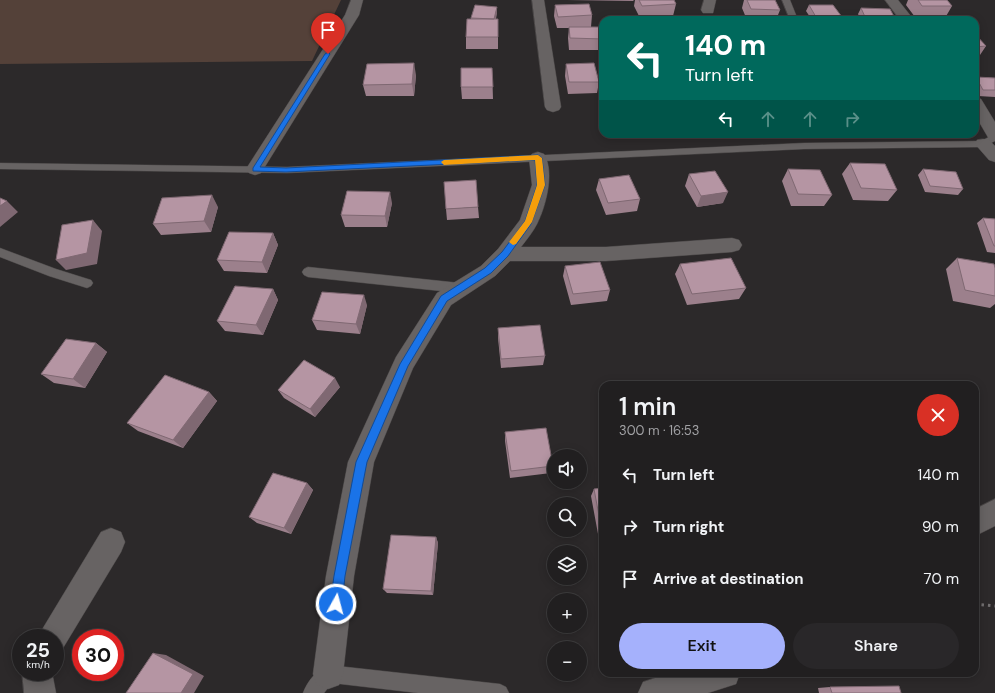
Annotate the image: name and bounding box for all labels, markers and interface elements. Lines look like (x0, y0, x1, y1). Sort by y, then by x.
pin (311, 13, 345, 54)
icon: arrive (317, 19, 339, 41)
text: 140 m (685, 27, 766, 64)
icon: left (619, 32, 671, 84)
text: Turn left (685, 63, 754, 87)
icon: left (715, 108, 737, 130)
icon: ahead (757, 108, 779, 130)
icon: ahead (799, 108, 821, 130)
icon: right (841, 108, 863, 130)
text: 1 min (619, 391, 676, 422)
button: close (917, 394, 959, 436)
text: 300 m · 16:53 (619, 422, 699, 439)
map controls (547, 449, 587, 681)
button: sound (547, 449, 587, 489)
icon: left (619, 464, 641, 486)
text: Turn left (653, 465, 714, 485)
text: 140 m (918, 465, 959, 485)
button: search (547, 497, 587, 537)
icon: right (619, 516, 641, 538)
text: Turn right (653, 517, 724, 537)
text: 90 m (922, 517, 959, 537)
button: layers (547, 545, 587, 585)
icon: arrive (619, 568, 641, 590)
text: Arrive at destination (653, 569, 804, 589)
text: 70 m (924, 569, 959, 589)
position arrow (315, 583, 357, 625)
button: + (547, 593, 587, 633)
button: Exit (619, 623, 785, 669)
button: Share (793, 623, 959, 669)
speed limit sign: 30 (72, 629, 124, 681)
text: 25 (26, 637, 50, 663)
button: − (547, 641, 587, 681)
text: km/h (26, 658, 50, 671)

